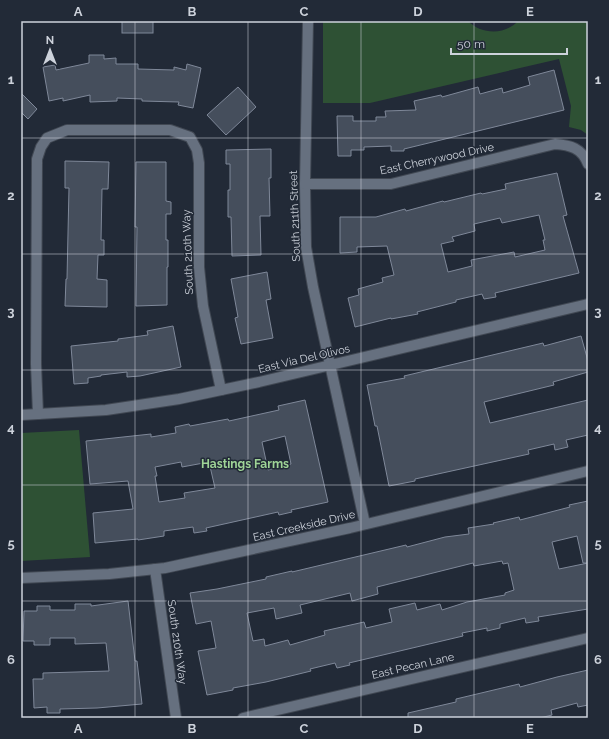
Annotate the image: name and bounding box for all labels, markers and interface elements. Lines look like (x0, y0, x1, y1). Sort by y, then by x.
text: A (74, 4, 83, 19)
text: B (188, 4, 197, 19)
text: C (300, 4, 309, 19)
text: D (413, 4, 423, 19)
text: E (526, 4, 534, 19)
north arrow (30, 30, 70, 70)
scale bar (451, 30, 567, 56)
text: N (46, 34, 54, 47)
text: 50 m (457, 37, 485, 51)
text: 1 (8, 72, 15, 87)
text: 1 (595, 72, 602, 87)
street label: East Cherrywood Drive (379, 140, 496, 177)
street label: South 211th Street (287, 170, 303, 262)
text: 2 (7, 188, 15, 203)
text: 2 (594, 188, 602, 203)
street label: South 210th Way (180, 209, 196, 295)
text: 3 (7, 304, 15, 319)
text: 3 (594, 304, 602, 319)
street label: East Via Del Olivos (257, 342, 351, 376)
text: 4 (7, 420, 15, 435)
text: 4 (594, 420, 602, 435)
district label: Hastings Farms (201, 457, 289, 471)
street label: East Creekside Drive (252, 508, 357, 544)
text: 5 (7, 536, 15, 551)
text: 5 (594, 536, 602, 551)
street label: South 210th Way (165, 599, 189, 685)
street label: East Pecan Lane (371, 650, 456, 682)
text: 6 (7, 652, 15, 667)
text: 6 (594, 652, 602, 667)
text: A (74, 721, 83, 736)
text: B (188, 721, 197, 736)
text: C (300, 721, 309, 736)
text: D (413, 721, 423, 736)
text: E (526, 721, 534, 736)

